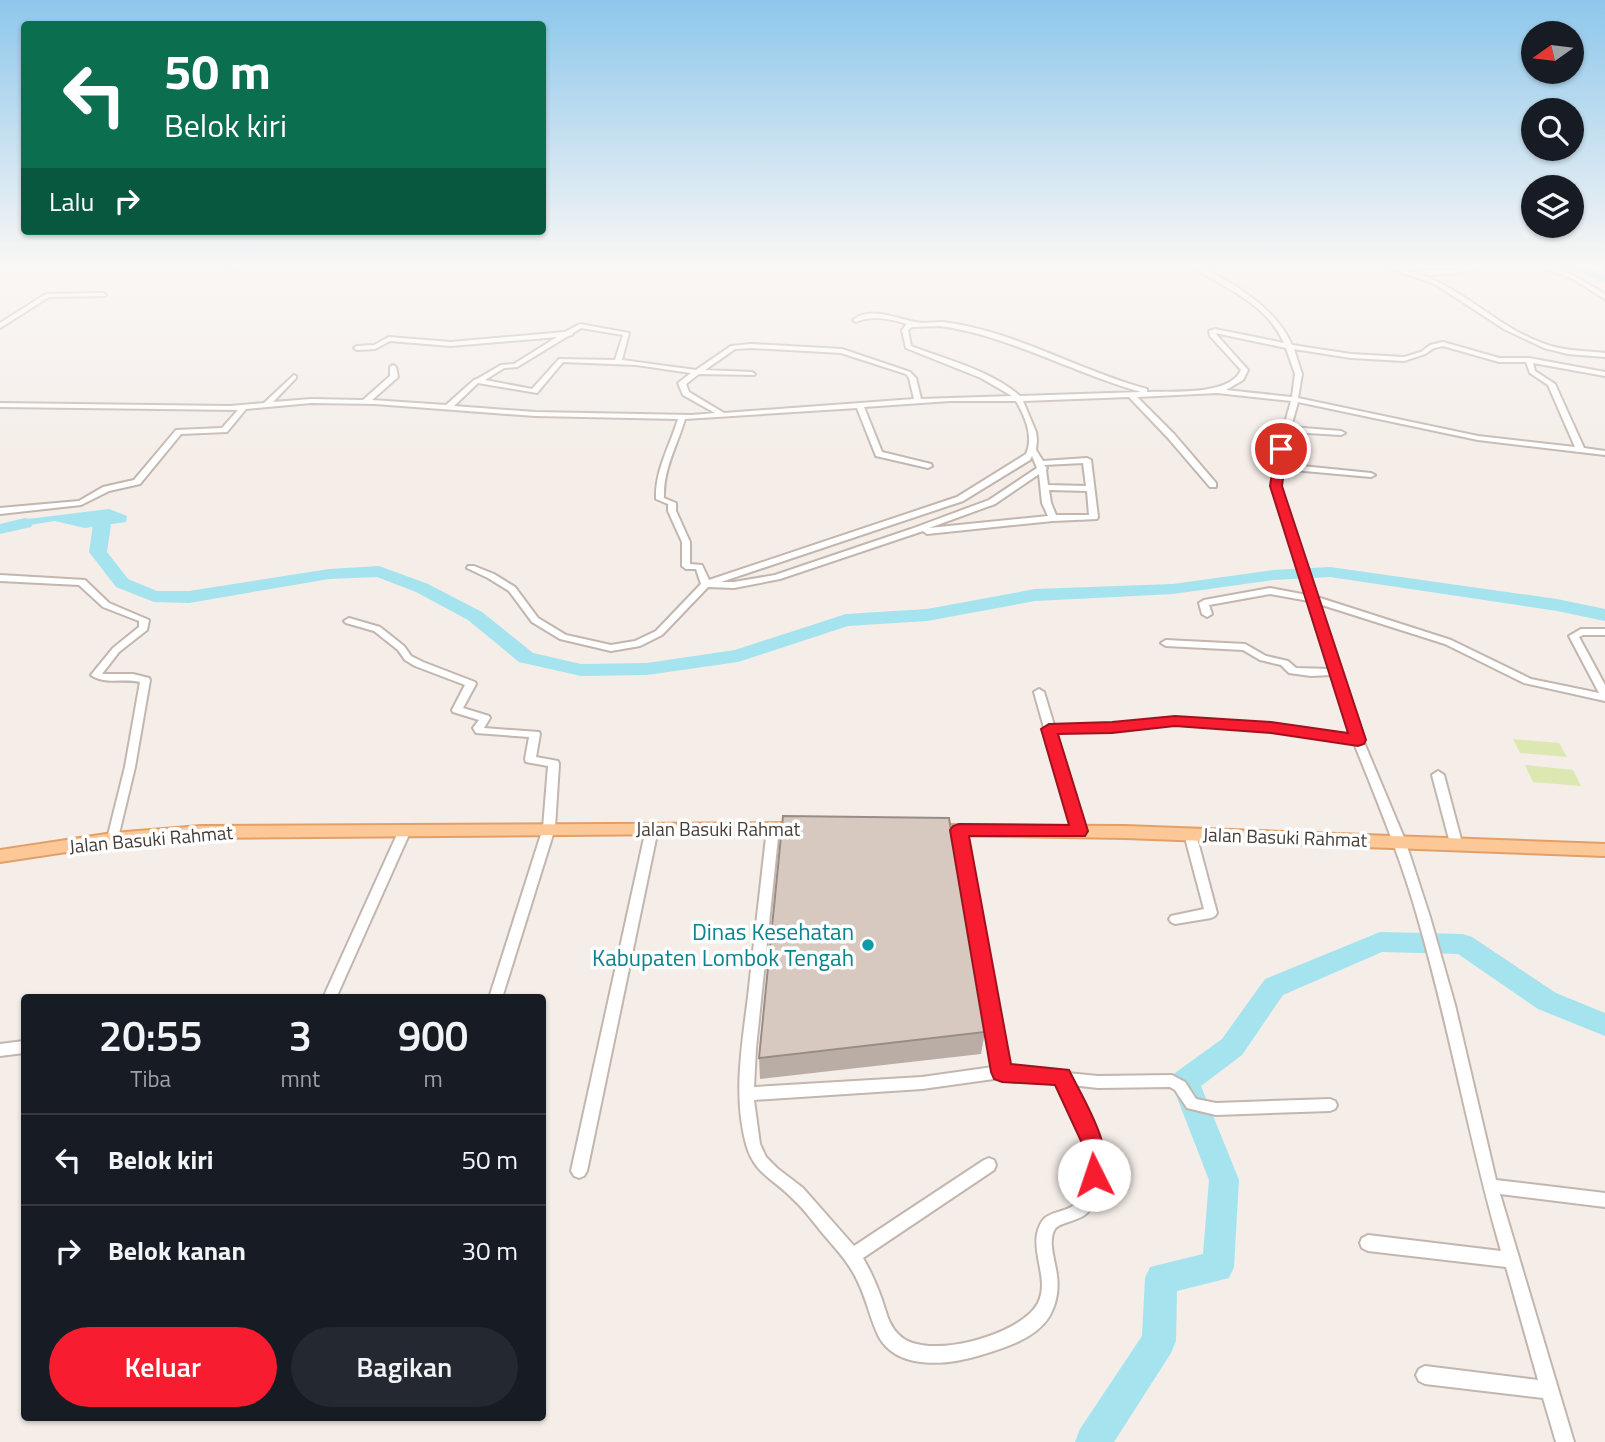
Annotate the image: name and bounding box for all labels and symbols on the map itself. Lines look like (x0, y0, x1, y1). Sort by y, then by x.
north arrow (1521, 21, 1584, 84)
pin (1251, 419, 1311, 479)
street label: Jalan Basuki Rahmat (636, 814, 801, 843)
street label: Jalan Basuki Rahmat (68, 817, 234, 860)
street label: Jalan Basuki Rahmat (1202, 819, 1368, 854)
place label: Dinas Kesehatan Kabupaten Lombok Tengah (592, 914, 854, 975)
marker: Dinas Kesehatan Kabupaten Lombok Tengah (860, 937, 876, 953)
position arrow (1057, 1138, 1131, 1212)

